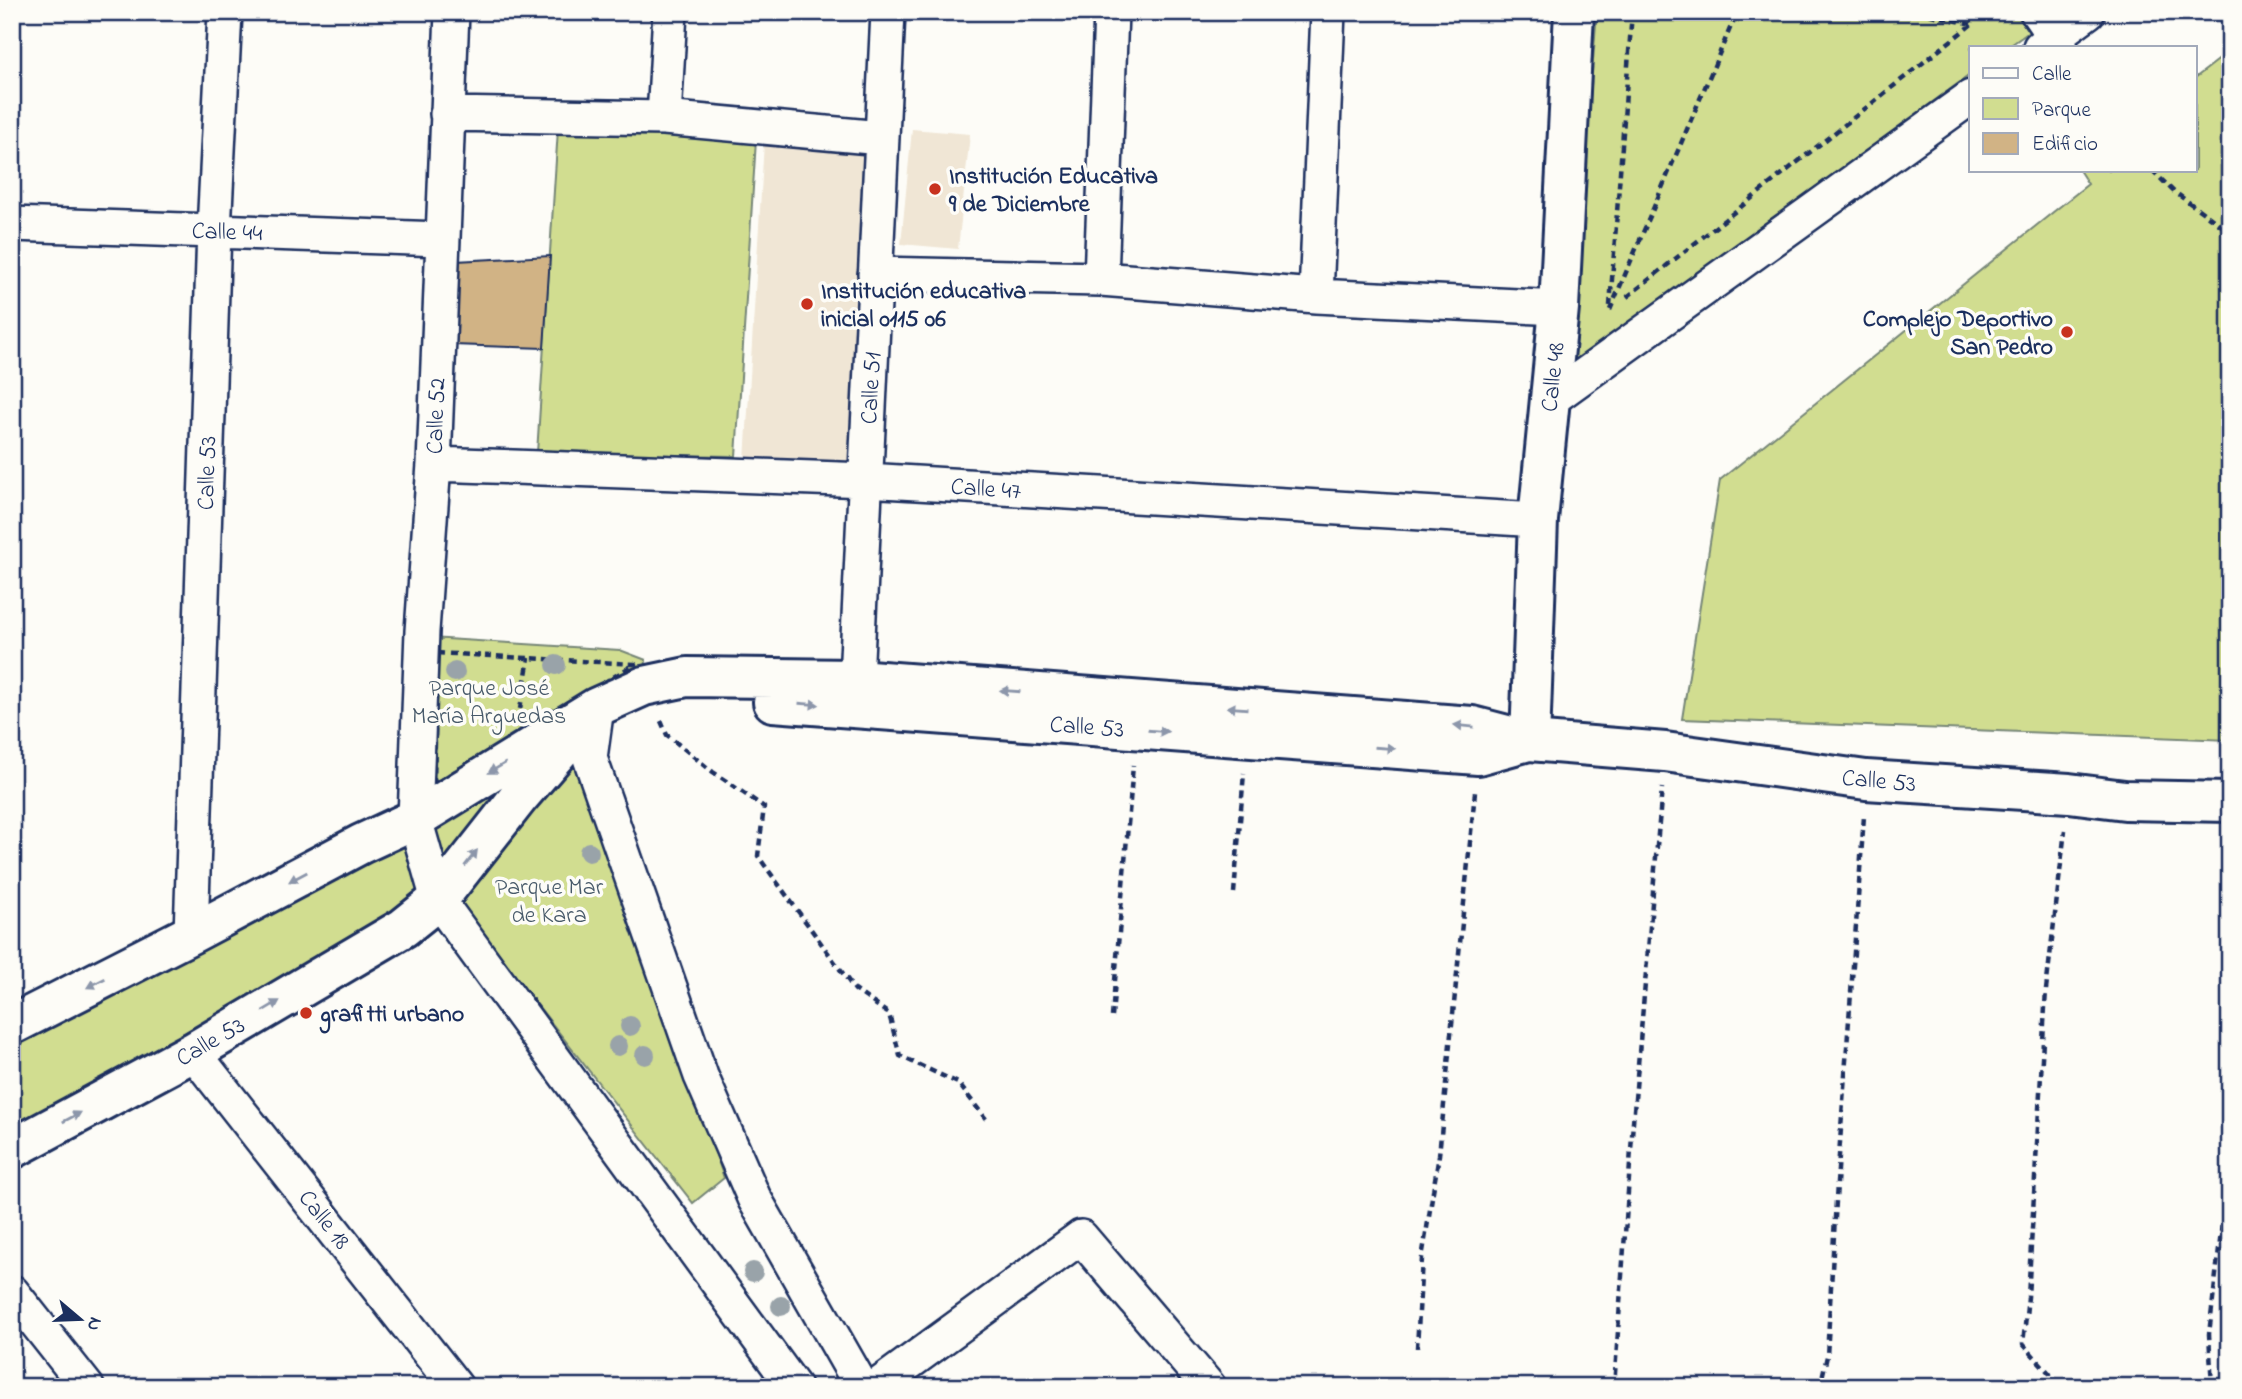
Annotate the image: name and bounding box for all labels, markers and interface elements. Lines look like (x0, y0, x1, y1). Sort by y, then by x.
legend (1969, 46, 2196, 172)
text: Calle (2032, 60, 2072, 90)
text: Parque (2032, 96, 2091, 126)
text: Edificio (2032, 130, 2098, 160)
place label: Institución Educativa 9 de Diciembre (948, 160, 1158, 223)
marker: Institución Educativa 9 de Diciembre (927, 181, 943, 197)
street label: Calle 44 (191, 215, 263, 252)
place label: Institución educativa inicial 0115 06 (821, 275, 1026, 338)
marker: Institución educativa inicial 0115 06 (799, 296, 815, 312)
place label: Complejo Deportivo San Pedro (1863, 303, 2053, 366)
marker: Complejo Deportivo San Pedro (2059, 324, 2075, 340)
street label: Calle 48 (1533, 341, 1576, 414)
street label: Calle 51 (853, 351, 892, 425)
street label: Calle 52 (419, 377, 456, 455)
street label: Calle 53 (190, 435, 227, 511)
street label: Calle 47 (949, 471, 1022, 510)
park label: Parque José María Arguedas (412, 672, 566, 735)
one-way arrow (999, 685, 1021, 696)
one-way arrow (798, 699, 820, 710)
one-way arrow (1226, 702, 1248, 713)
street label: Calle 53 (1048, 708, 1125, 749)
one-way arrow (1452, 720, 1474, 731)
one-way arrow (1147, 726, 1169, 737)
one-way arrow (1374, 743, 1396, 754)
one-way arrow (488, 762, 507, 774)
street label: Calle 53 (1840, 762, 1917, 803)
one-way arrow (464, 849, 479, 867)
park label: Parque Mar de Kara (495, 871, 604, 934)
one-way arrow (288, 872, 308, 883)
one-way arrow (86, 977, 106, 988)
place label: grafitti urbano (319, 998, 464, 1034)
one-way arrow (261, 1000, 281, 1012)
marker: grafitti urbano (298, 1005, 314, 1021)
street label: Calle 53 (170, 1009, 252, 1077)
one-way arrow (63, 1111, 82, 1123)
street label: Calle 18 (288, 1183, 358, 1258)
north arrow (46, 1284, 116, 1354)
text: N (79, 1313, 109, 1334)

